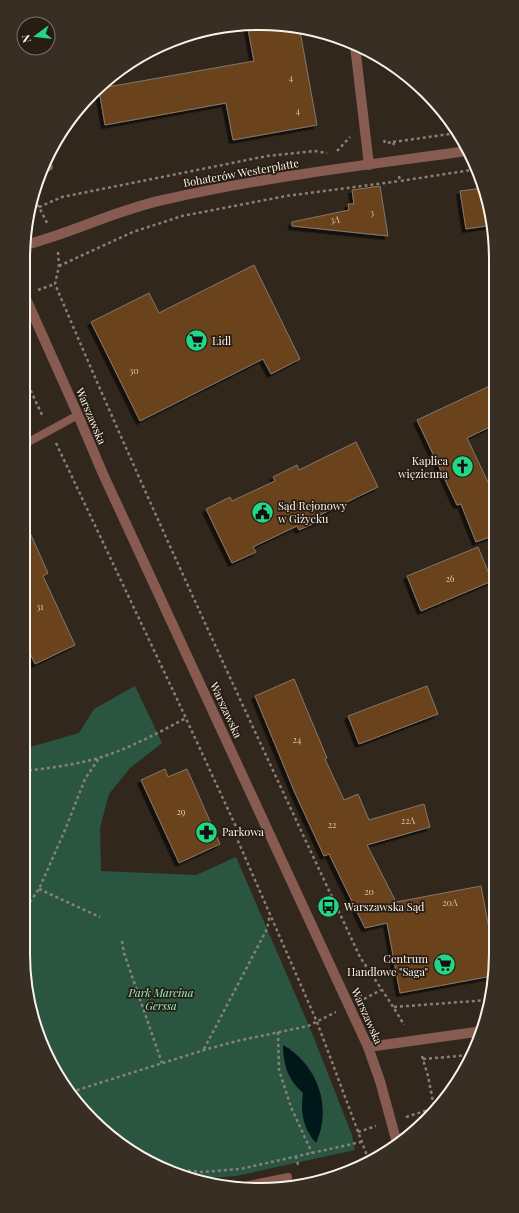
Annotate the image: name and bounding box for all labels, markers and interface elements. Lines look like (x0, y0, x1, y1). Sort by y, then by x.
north arrow (16, 16, 56, 56)
text: N (18, 33, 34, 44)
house number: 4 (289, 71, 294, 83)
house number: 4 (296, 104, 301, 116)
street label: Bohaterów Westerplatte (182, 155, 300, 190)
house number: 3 (370, 206, 374, 218)
house number: 3A (330, 213, 340, 225)
supermarket icon: Lidl (183, 328, 209, 354)
place label: Lidl (212, 333, 231, 348)
house number: 30 (129, 364, 139, 376)
street label: Warszawska (72, 384, 110, 447)
place label: Kaplica więzienna (398, 453, 449, 481)
church icon: Kaplica więzienna (450, 454, 476, 480)
place label: Sąd Rejonowy w Giżycku (278, 498, 347, 526)
public building icon: Sąd Rejonowy w Giżycku (250, 499, 276, 525)
house number: 26 (446, 572, 455, 584)
house number: 31 (36, 600, 44, 612)
street label: Warszawska (207, 678, 246, 741)
house number: 24 (293, 733, 302, 745)
house number: 29 (177, 805, 186, 817)
house number: 22A (401, 814, 415, 826)
house number: 22 (328, 818, 336, 830)
pharmacy icon: Parkowa (193, 819, 219, 845)
place label: Parkowa (222, 824, 265, 839)
house number: 20 (364, 885, 374, 897)
bus stop icon: Warszawska Sąd (315, 894, 341, 920)
house number: 20A (442, 896, 458, 908)
place label: Warszawska Sąd (343, 899, 425, 914)
place label: Centrum Handlowe "Saga" (347, 951, 428, 979)
supermarket icon: Centrum Handlowe "Saga" (431, 952, 457, 978)
street label: Warszawska (348, 984, 387, 1047)
park label: Park Marcina Gerssa (128, 985, 194, 1013)

